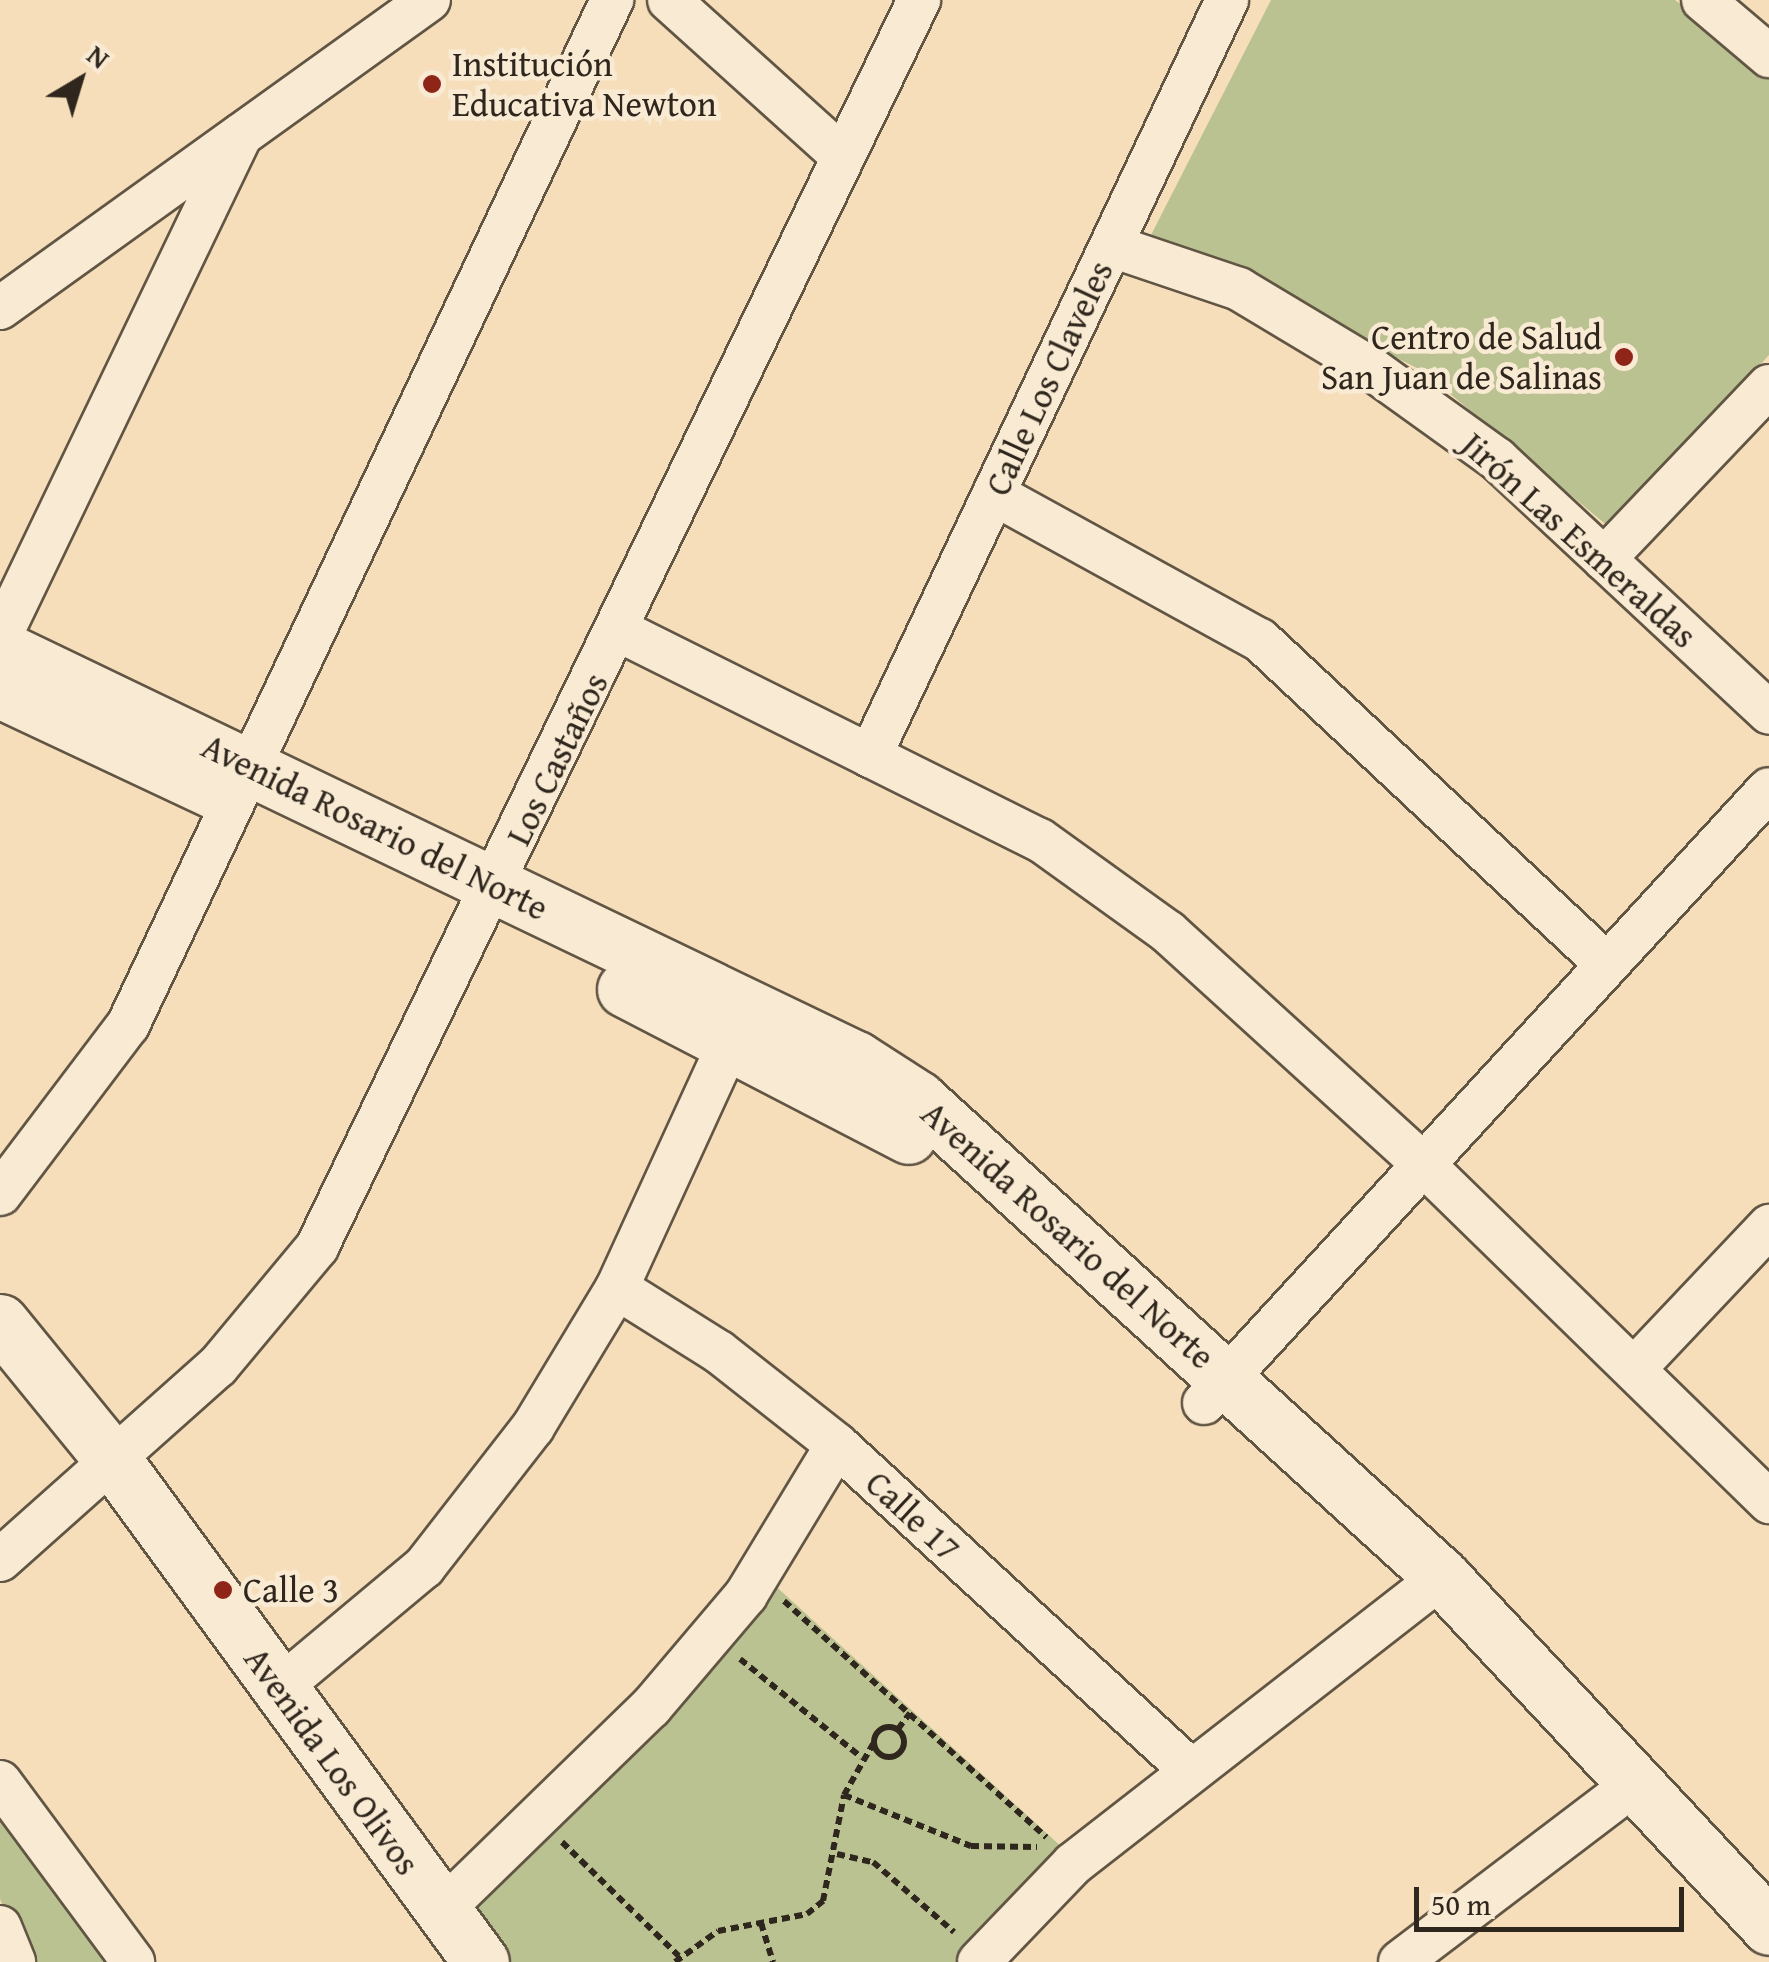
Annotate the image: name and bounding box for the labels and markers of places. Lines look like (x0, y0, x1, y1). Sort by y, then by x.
place label: Institución Educativa Newton (452, 43, 717, 125)
marker: Institución Educativa Newton (421, 73, 443, 95)
place label: Centro de Salud San Juan de Salinas (1321, 316, 1602, 398)
marker: Centro de Salud San Juan de Salinas (1611, 344, 1637, 370)
place label: Calle 3 (243, 1569, 339, 1611)
marker: Calle 3 (212, 1579, 234, 1601)

